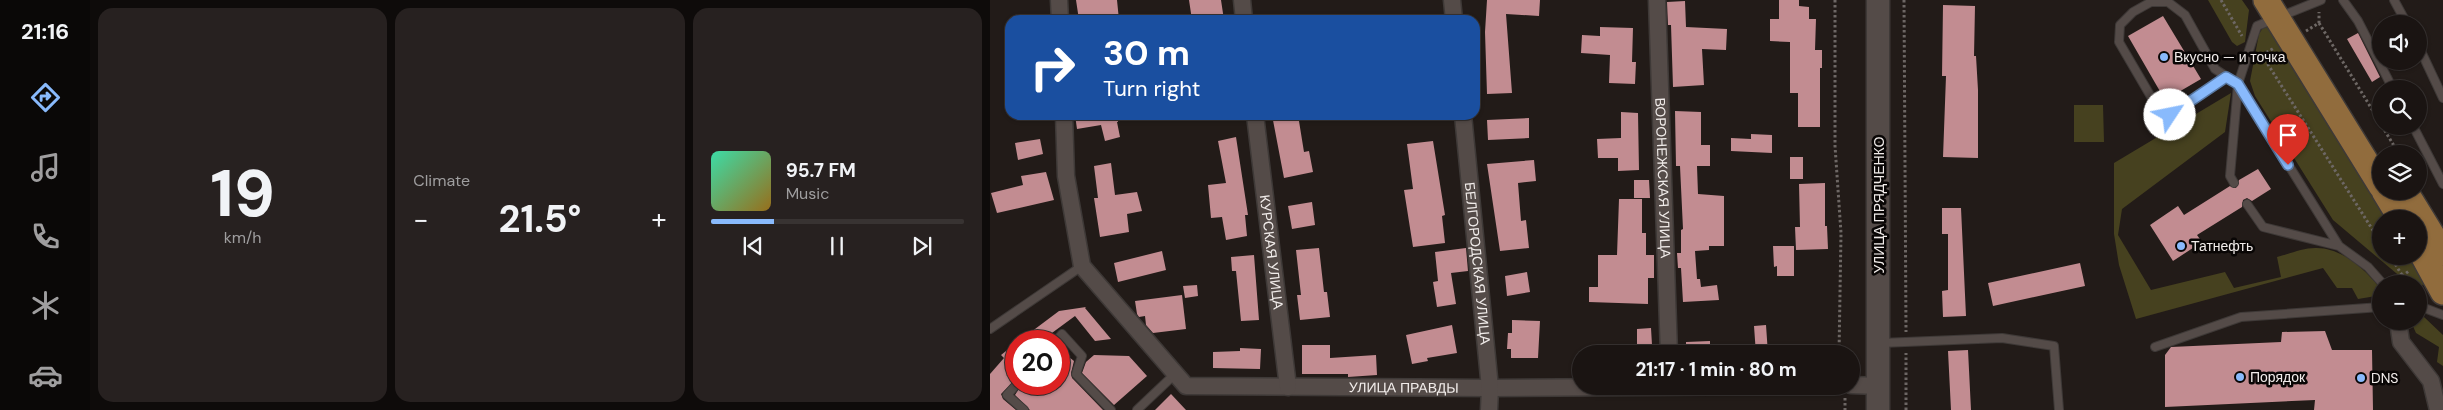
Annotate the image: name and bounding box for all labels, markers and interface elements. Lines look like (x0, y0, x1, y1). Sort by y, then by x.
map controls (2372, 15, 2427, 330)
button: sound (2372, 15, 2427, 70)
text: 21:16 (21, 17, 69, 46)
text: 30 m (1103, 30, 1190, 76)
icon: right (1020, 35, 1085, 100)
place label: Вкусно — и точка (2174, 48, 2286, 66)
marker: Вкусно — и точка (2158, 51, 2170, 63)
text: Turn right (1103, 74, 1200, 103)
icon: directions (28, 80, 63, 115)
button: search (2372, 80, 2427, 135)
position arrow (2143, 88, 2195, 140)
street label: ВОРОНЕЖСКАЯ УЛИЦА (1651, 97, 1675, 259)
pin (2267, 114, 2309, 165)
icon: arrive (2274, 121, 2302, 149)
street label: УЛИЦА ПРЯДЧЕНКО (1870, 136, 1888, 273)
button: layers (2372, 145, 2427, 200)
icon: music (28, 150, 63, 185)
text: 19 (210, 152, 275, 236)
text: 95.7 FM (786, 158, 856, 183)
text: Climate (413, 170, 470, 191)
street label: БЕЛГОРОДСКАЯ УЛИЦА (1461, 181, 1495, 346)
text: Music (786, 183, 829, 204)
text: 21.5° (499, 194, 581, 244)
street label: КУРСКАЯ УЛИЦА (1256, 194, 1288, 311)
text: − (413, 201, 429, 238)
text: + (651, 201, 667, 238)
button: + (2372, 210, 2427, 265)
icon: phone (28, 219, 63, 254)
text: km/h (224, 227, 262, 248)
icon: previous (739, 232, 767, 260)
icon: pause (823, 232, 851, 260)
icon: next (908, 232, 936, 260)
place label: Татнефть (2191, 237, 2253, 255)
marker: Татнефть (2175, 240, 2187, 252)
button: − (2372, 275, 2427, 330)
icon: climate (28, 288, 63, 323)
speed limit sign: 20 (1005, 330, 1070, 395)
text: 21:17 · 1 min · 80 m (1635, 357, 1797, 382)
icon: car (28, 358, 63, 393)
place label: Порядок (2250, 368, 2306, 386)
place label: DNS (2371, 369, 2398, 387)
marker: Порядок (2234, 371, 2246, 383)
marker: DNS (2355, 372, 2367, 384)
street label: УЛИЦА ПРАВДЫ (1349, 378, 1459, 397)

